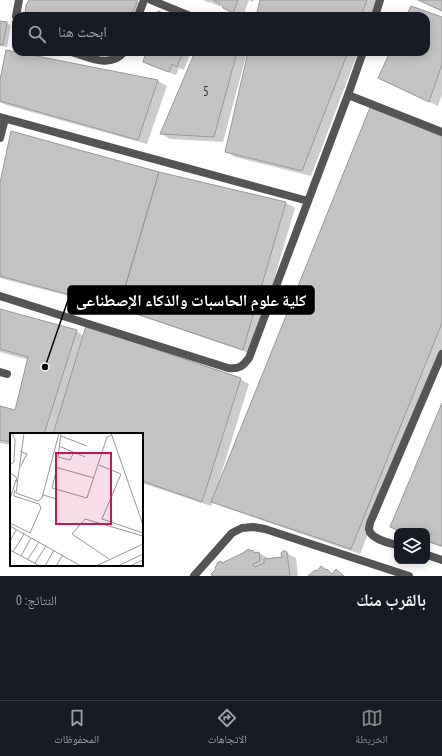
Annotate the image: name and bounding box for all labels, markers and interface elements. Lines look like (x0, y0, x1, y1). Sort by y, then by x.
search box (12, 12, 430, 56)
text: ابحث هنا (58, 22, 107, 41)
icon: search (26, 23, 48, 45)
house number: 5 (203, 83, 209, 100)
callout: كلية علوم الحاسبات والذكاء الإصطناعى (68, 286, 314, 314)
text: كلية علوم الحاسبات والذكاء الإصطناعى (76, 290, 306, 312)
inset map (10, 433, 143, 566)
map controls (394, 528, 430, 564)
button: layers (394, 528, 430, 564)
text: بالقرب منك (356, 589, 426, 611)
text: النتائج: 0 (16, 592, 57, 609)
tab: المحفوظات (54, 707, 99, 750)
tab: الاتجاهات (208, 707, 247, 750)
tab: الخريطة (355, 707, 388, 750)

